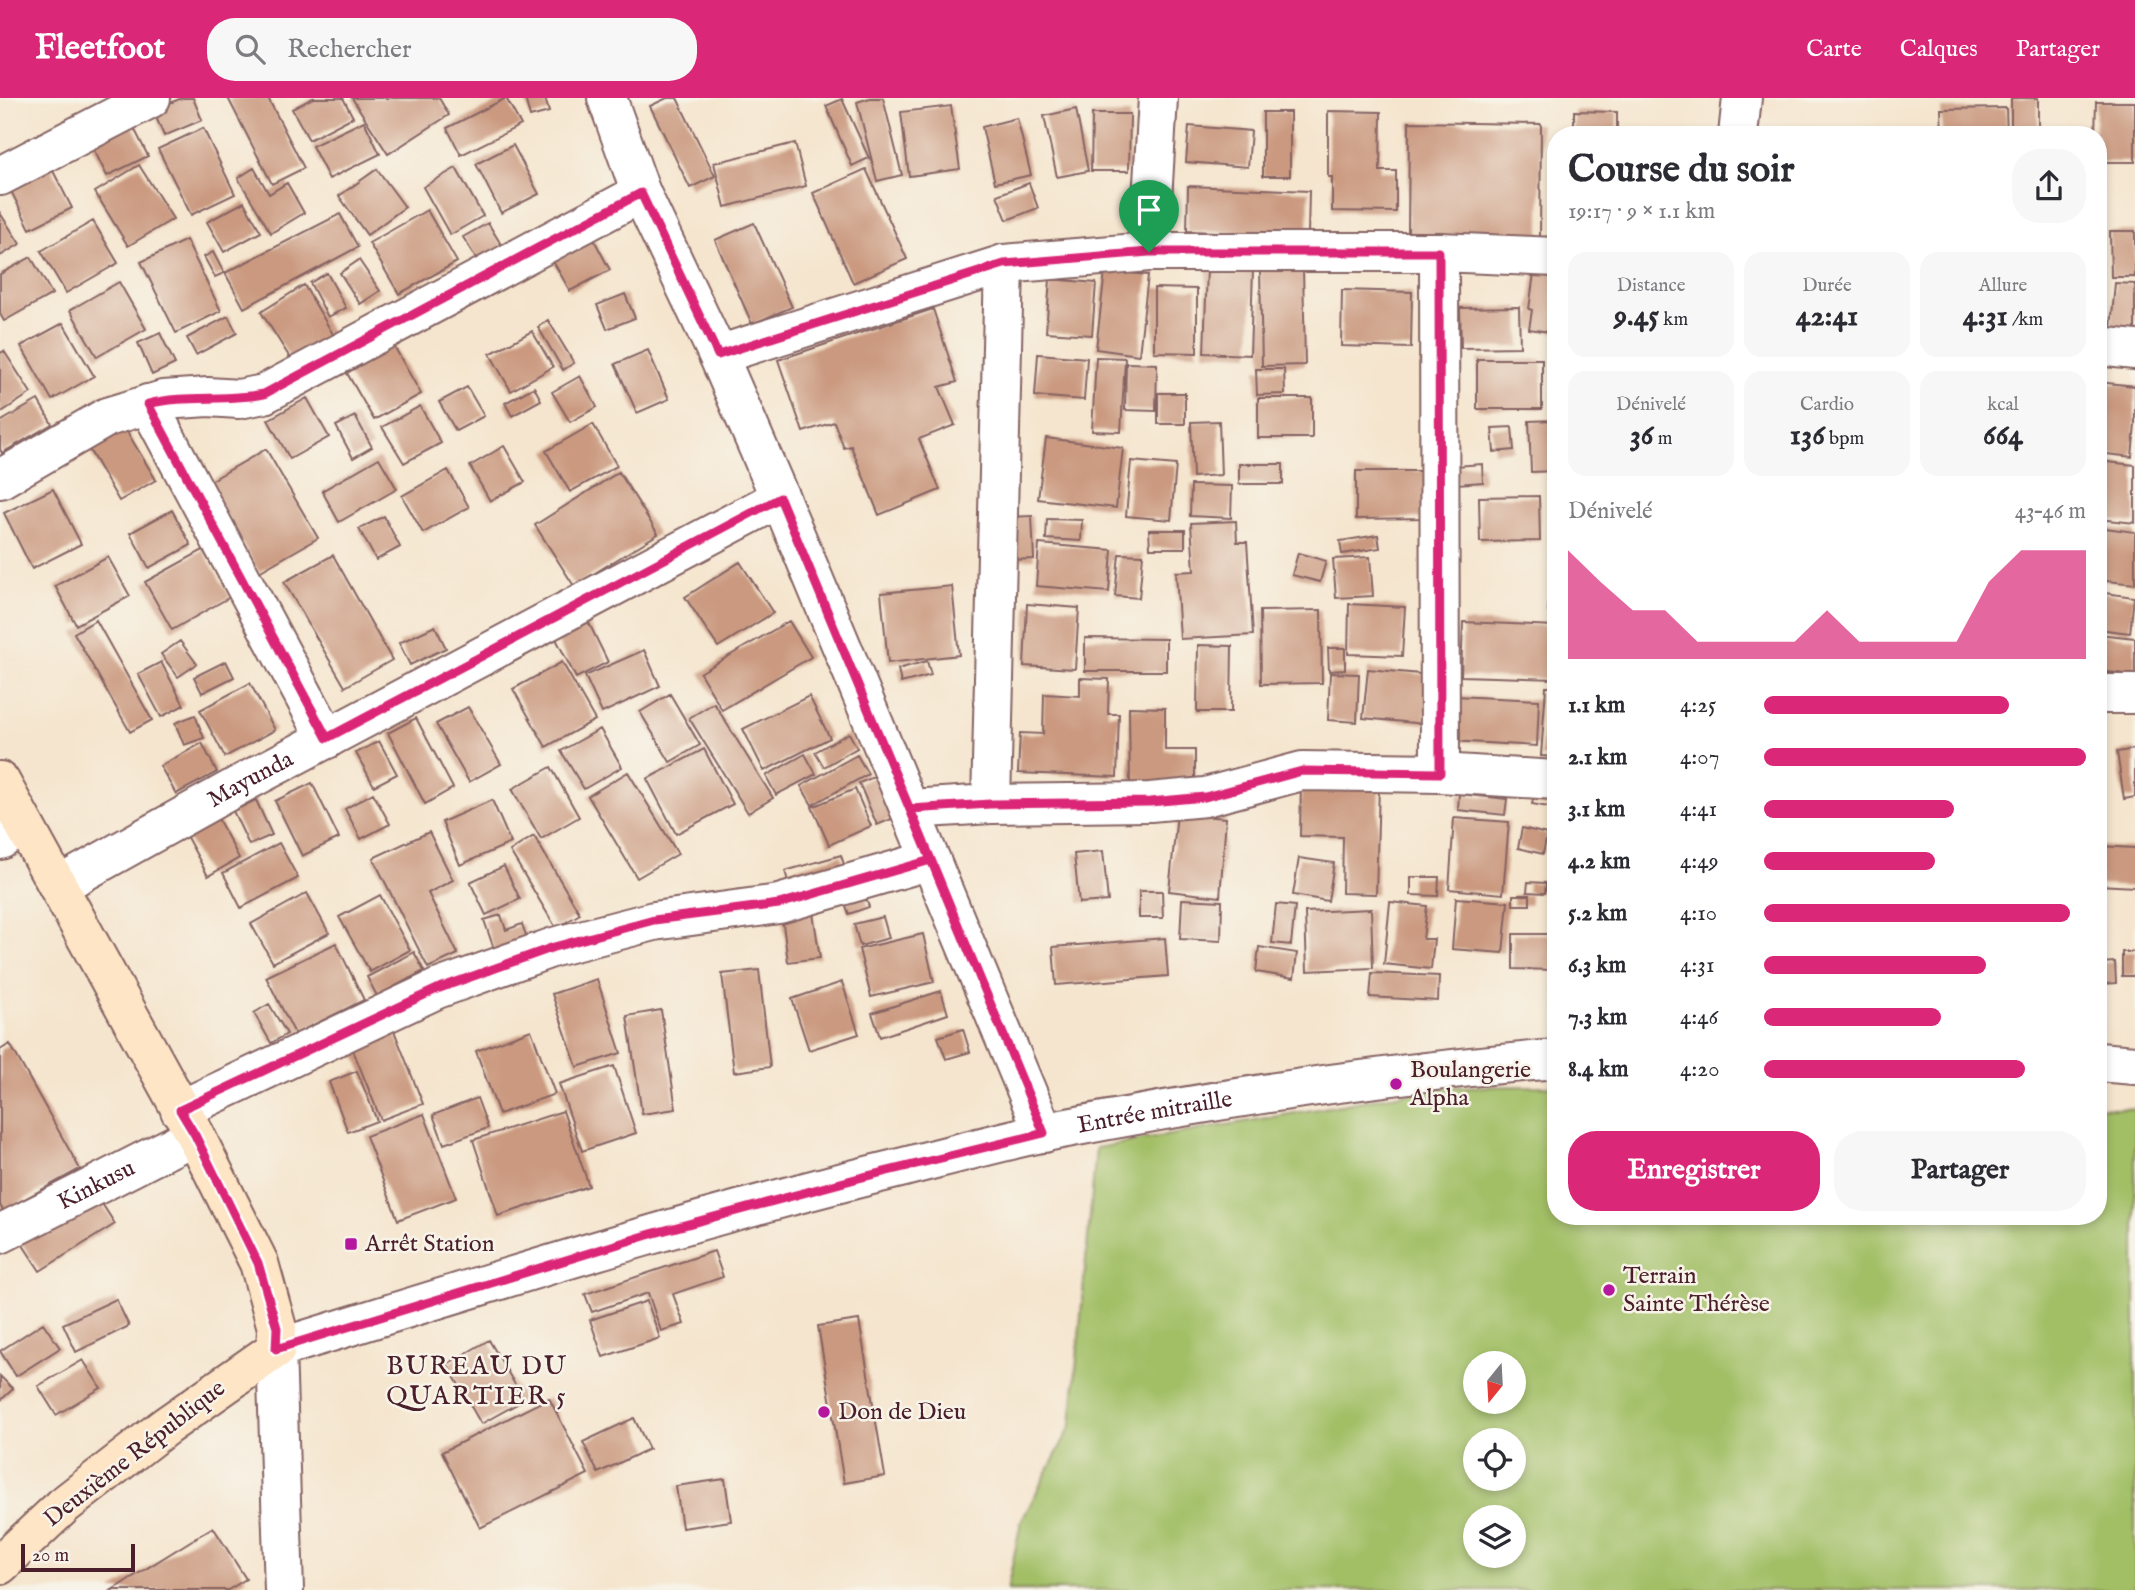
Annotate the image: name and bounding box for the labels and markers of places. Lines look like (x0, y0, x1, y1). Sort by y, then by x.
pin (1119, 180, 1179, 252)
place label: Boulangerie Alpha (1409, 1055, 1531, 1114)
marker: Boulangerie Alpha (1388, 1076, 1404, 1092)
place label: Arrêt Station (364, 1229, 495, 1260)
marker: Arrêt Station (343, 1236, 359, 1252)
place label: Terrain Sainte Thérèse (1623, 1261, 1770, 1320)
marker: Terrain Sainte Thérèse (1601, 1282, 1617, 1298)
place label: Don de Dieu (838, 1397, 966, 1428)
marker: Don de Dieu (816, 1404, 832, 1420)

